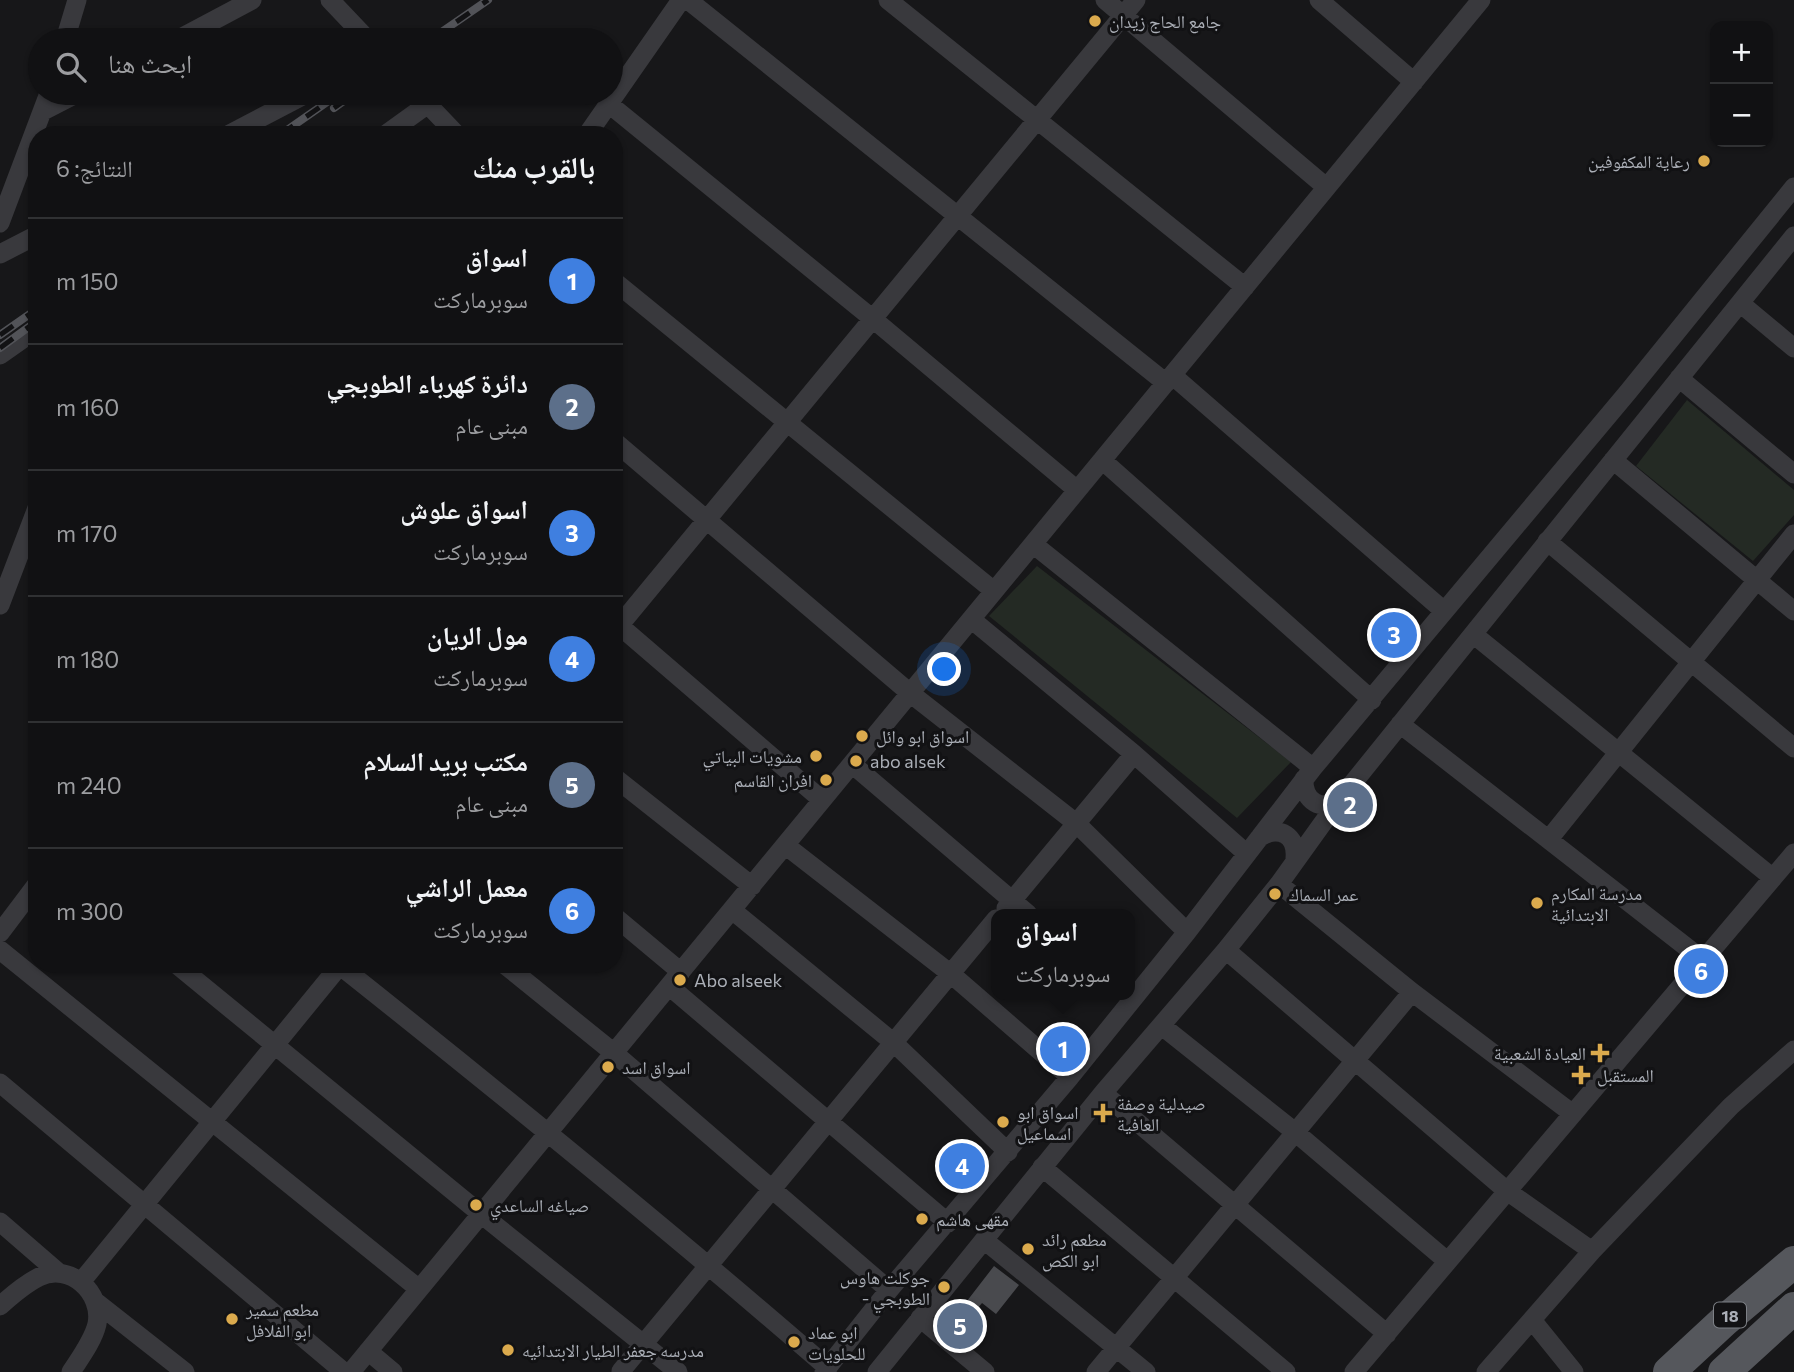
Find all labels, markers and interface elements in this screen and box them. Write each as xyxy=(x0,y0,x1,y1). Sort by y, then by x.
place label: جامع الحاج زيدان xyxy=(1109,10,1221,34)
marker: جامع الحاج زيدان xyxy=(1087,13,1103,29)
map controls xyxy=(1710,21,1773,147)
button: + xyxy=(1710,21,1773,84)
search box xyxy=(28,28,623,105)
text: ابحث هنا xyxy=(108,47,192,78)
icon: search xyxy=(52,48,90,86)
button: − xyxy=(1710,84,1773,147)
text: بالقرب منك xyxy=(472,147,595,184)
place label: رعاية المكفوفين xyxy=(1588,150,1690,173)
marker: رعاية المكفوفين xyxy=(1696,153,1712,169)
text: النتائج: 6 xyxy=(56,154,133,182)
text: اسواق xyxy=(465,241,528,272)
text: 150 m xyxy=(56,267,119,295)
text: 1 xyxy=(567,267,577,295)
text: سوبرماركت xyxy=(433,285,528,313)
text: دائرة كهرباء الطوبجي xyxy=(326,367,528,398)
text: 160 m xyxy=(56,393,119,421)
text: 2 xyxy=(565,393,579,421)
text: مبنى عام xyxy=(455,411,528,439)
text: اسواق علوش xyxy=(400,493,528,524)
text: 170 m xyxy=(56,519,117,547)
text: 3 xyxy=(565,519,579,547)
text: سوبرماركت xyxy=(433,537,528,565)
pin: 3 xyxy=(1371,609,1417,661)
text: مول الريان xyxy=(427,619,528,650)
text: 180 m xyxy=(56,645,119,673)
text: 4 xyxy=(565,645,579,673)
your location xyxy=(927,652,961,686)
text: سوبرماركت xyxy=(433,663,528,691)
place label: اسواق ابو وائل xyxy=(876,725,969,748)
marker: اسواق ابو وائل xyxy=(854,728,870,744)
text: مكتب بريد السلام xyxy=(363,745,528,776)
place label: مشويات البياتي xyxy=(702,745,802,772)
marker: مشويات البياتي xyxy=(808,748,824,764)
place label: abo alsek xyxy=(870,750,946,772)
marker: abo alsek xyxy=(848,753,864,769)
place label: افران القاسم xyxy=(734,769,812,793)
text: 240 m xyxy=(56,771,122,799)
text: 5 xyxy=(565,771,579,799)
marker: افران القاسم xyxy=(818,772,834,788)
pin: 2 xyxy=(1327,779,1373,831)
text: مبنى عام xyxy=(455,789,528,817)
text: معمل الراشي xyxy=(405,871,528,902)
place label: مدرسة المكارم الابتدائية xyxy=(1551,882,1642,926)
place label: عمر السماك xyxy=(1289,883,1358,905)
marker: عمر السماك xyxy=(1267,886,1283,902)
marker: مدرسة المكارم الابتدائية xyxy=(1529,895,1545,911)
text: 300 m xyxy=(56,897,124,925)
text: 6 xyxy=(565,897,579,925)
popup xyxy=(991,909,1135,1000)
text: سوبرماركت xyxy=(433,915,528,943)
text: اسواق xyxy=(1015,915,1078,946)
pin: 6 xyxy=(1678,945,1724,997)
text: سوبرماركت xyxy=(1015,959,1111,987)
place label: Abo alseek xyxy=(694,969,782,991)
marker: Abo alseek xyxy=(672,972,688,988)
pin: 1 xyxy=(1040,1023,1086,1075)
place label: العيادة الشعبية xyxy=(1494,1042,1586,1065)
marker: العيادة الشعبية xyxy=(1592,1045,1608,1061)
place label: اسواق اسد xyxy=(622,1056,691,1079)
marker: اسواق اسد xyxy=(600,1059,616,1075)
place label: المستقبل xyxy=(1597,1064,1654,1087)
marker: المستقبل xyxy=(1571,1065,1591,1085)
place label: صيدلية وصفة العافية xyxy=(1117,1092,1206,1135)
place label: اسواق ابو اسماعيل xyxy=(1017,1101,1079,1145)
marker: صيدلية وصفة العافية xyxy=(1095,1105,1111,1121)
marker: اسواق ابو اسماعيل xyxy=(995,1114,1011,1130)
pin: 4 xyxy=(939,1140,985,1192)
place label: صياغه الساعدي xyxy=(490,1194,589,1221)
marker: صياغه الساعدي xyxy=(468,1197,484,1213)
place label: مقهى هاشم xyxy=(936,1208,1009,1232)
marker: مقهى هاشم xyxy=(914,1211,930,1227)
place label: مطعم رائد ابو الكص xyxy=(1042,1228,1107,1272)
marker: مطعم رائد ابو الكص xyxy=(1020,1241,1036,1257)
place label: جوكلت هاوس - الطوبجي xyxy=(840,1266,930,1314)
marker: جوكلت هاوس - الطوبجي xyxy=(936,1279,952,1295)
place label: مطعم سمير ابو الفلافل xyxy=(245,1298,319,1342)
pin: 5 xyxy=(937,1300,983,1352)
road number: 18 xyxy=(1714,1302,1746,1328)
marker: مطعم سمير ابو الفلافل xyxy=(224,1311,240,1327)
place label: ابو عماد للحلويات xyxy=(808,1321,866,1364)
marker: ابو عماد للحلويات xyxy=(786,1334,802,1350)
place label: مدرسه جعفر الطيار الابتدائيه xyxy=(522,1339,704,1362)
marker: مدرسه جعفر الطيار الابتدائيه xyxy=(500,1342,516,1358)

